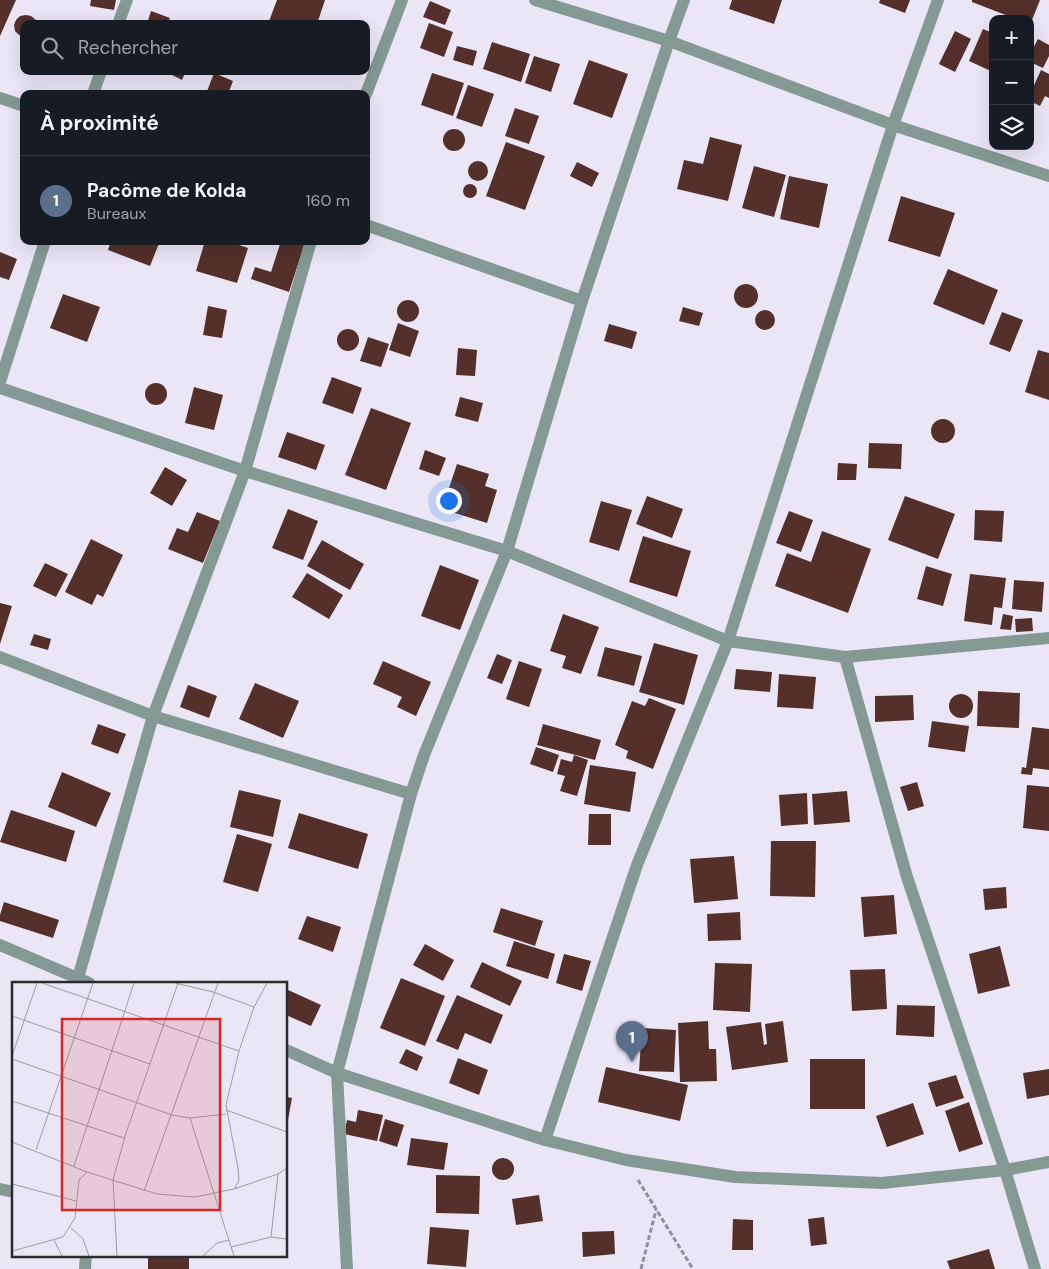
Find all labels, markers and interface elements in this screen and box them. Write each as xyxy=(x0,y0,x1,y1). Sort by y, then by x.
map controls xyxy=(989,15,1034,150)
button: + xyxy=(989,15,1034,60)
search box xyxy=(20,20,370,75)
icon: search xyxy=(38,34,66,62)
text: Rechercher xyxy=(78,35,178,60)
button: − xyxy=(989,60,1034,105)
button: layers xyxy=(989,105,1034,150)
text: À proximité xyxy=(40,109,159,137)
text: Pacôme de Kolda xyxy=(87,178,246,203)
text: 1 xyxy=(53,190,59,211)
text: 160 m xyxy=(306,190,350,211)
text: Bureaux xyxy=(87,203,146,224)
your location xyxy=(436,488,462,514)
inset map xyxy=(12,982,288,1256)
pin: 1 xyxy=(616,1021,648,1062)

